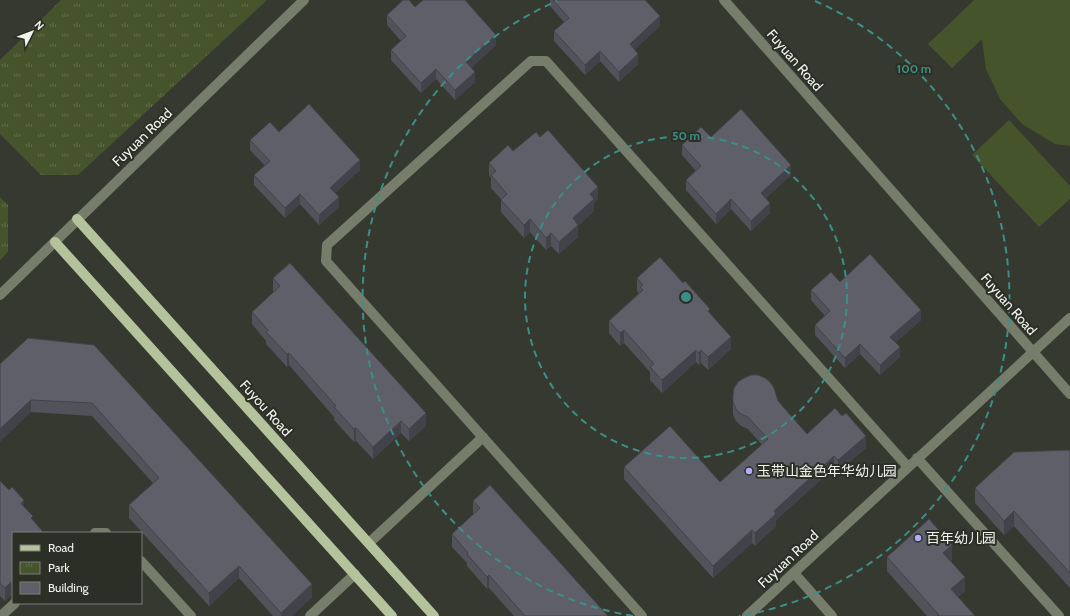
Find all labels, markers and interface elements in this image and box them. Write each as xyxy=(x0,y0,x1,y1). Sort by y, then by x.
north arrow xyxy=(12,12,52,52)
text: N xyxy=(32,18,47,33)
street label: Fuyuan Road xyxy=(763,25,827,95)
text: 100 m xyxy=(897,61,931,76)
street label: Fuyuan Road xyxy=(108,104,176,170)
text: 50 m xyxy=(672,128,700,143)
street label: Fuyuan Road xyxy=(977,269,1041,339)
centre of rings xyxy=(679,290,693,304)
street label: Fuyou Road xyxy=(236,376,296,440)
place label: 玉带山金色年华幼儿园 xyxy=(757,462,897,480)
marker: 玉带山金色年华幼儿园 xyxy=(744,466,754,476)
street label: Fuyuan Road xyxy=(754,526,822,592)
place label: 百年幼儿园 xyxy=(926,529,996,547)
legend xyxy=(12,532,142,604)
marker: 百年幼儿园 xyxy=(913,533,923,543)
text: Road xyxy=(48,540,74,555)
text: Park xyxy=(48,560,70,575)
text: Building xyxy=(48,580,90,595)

